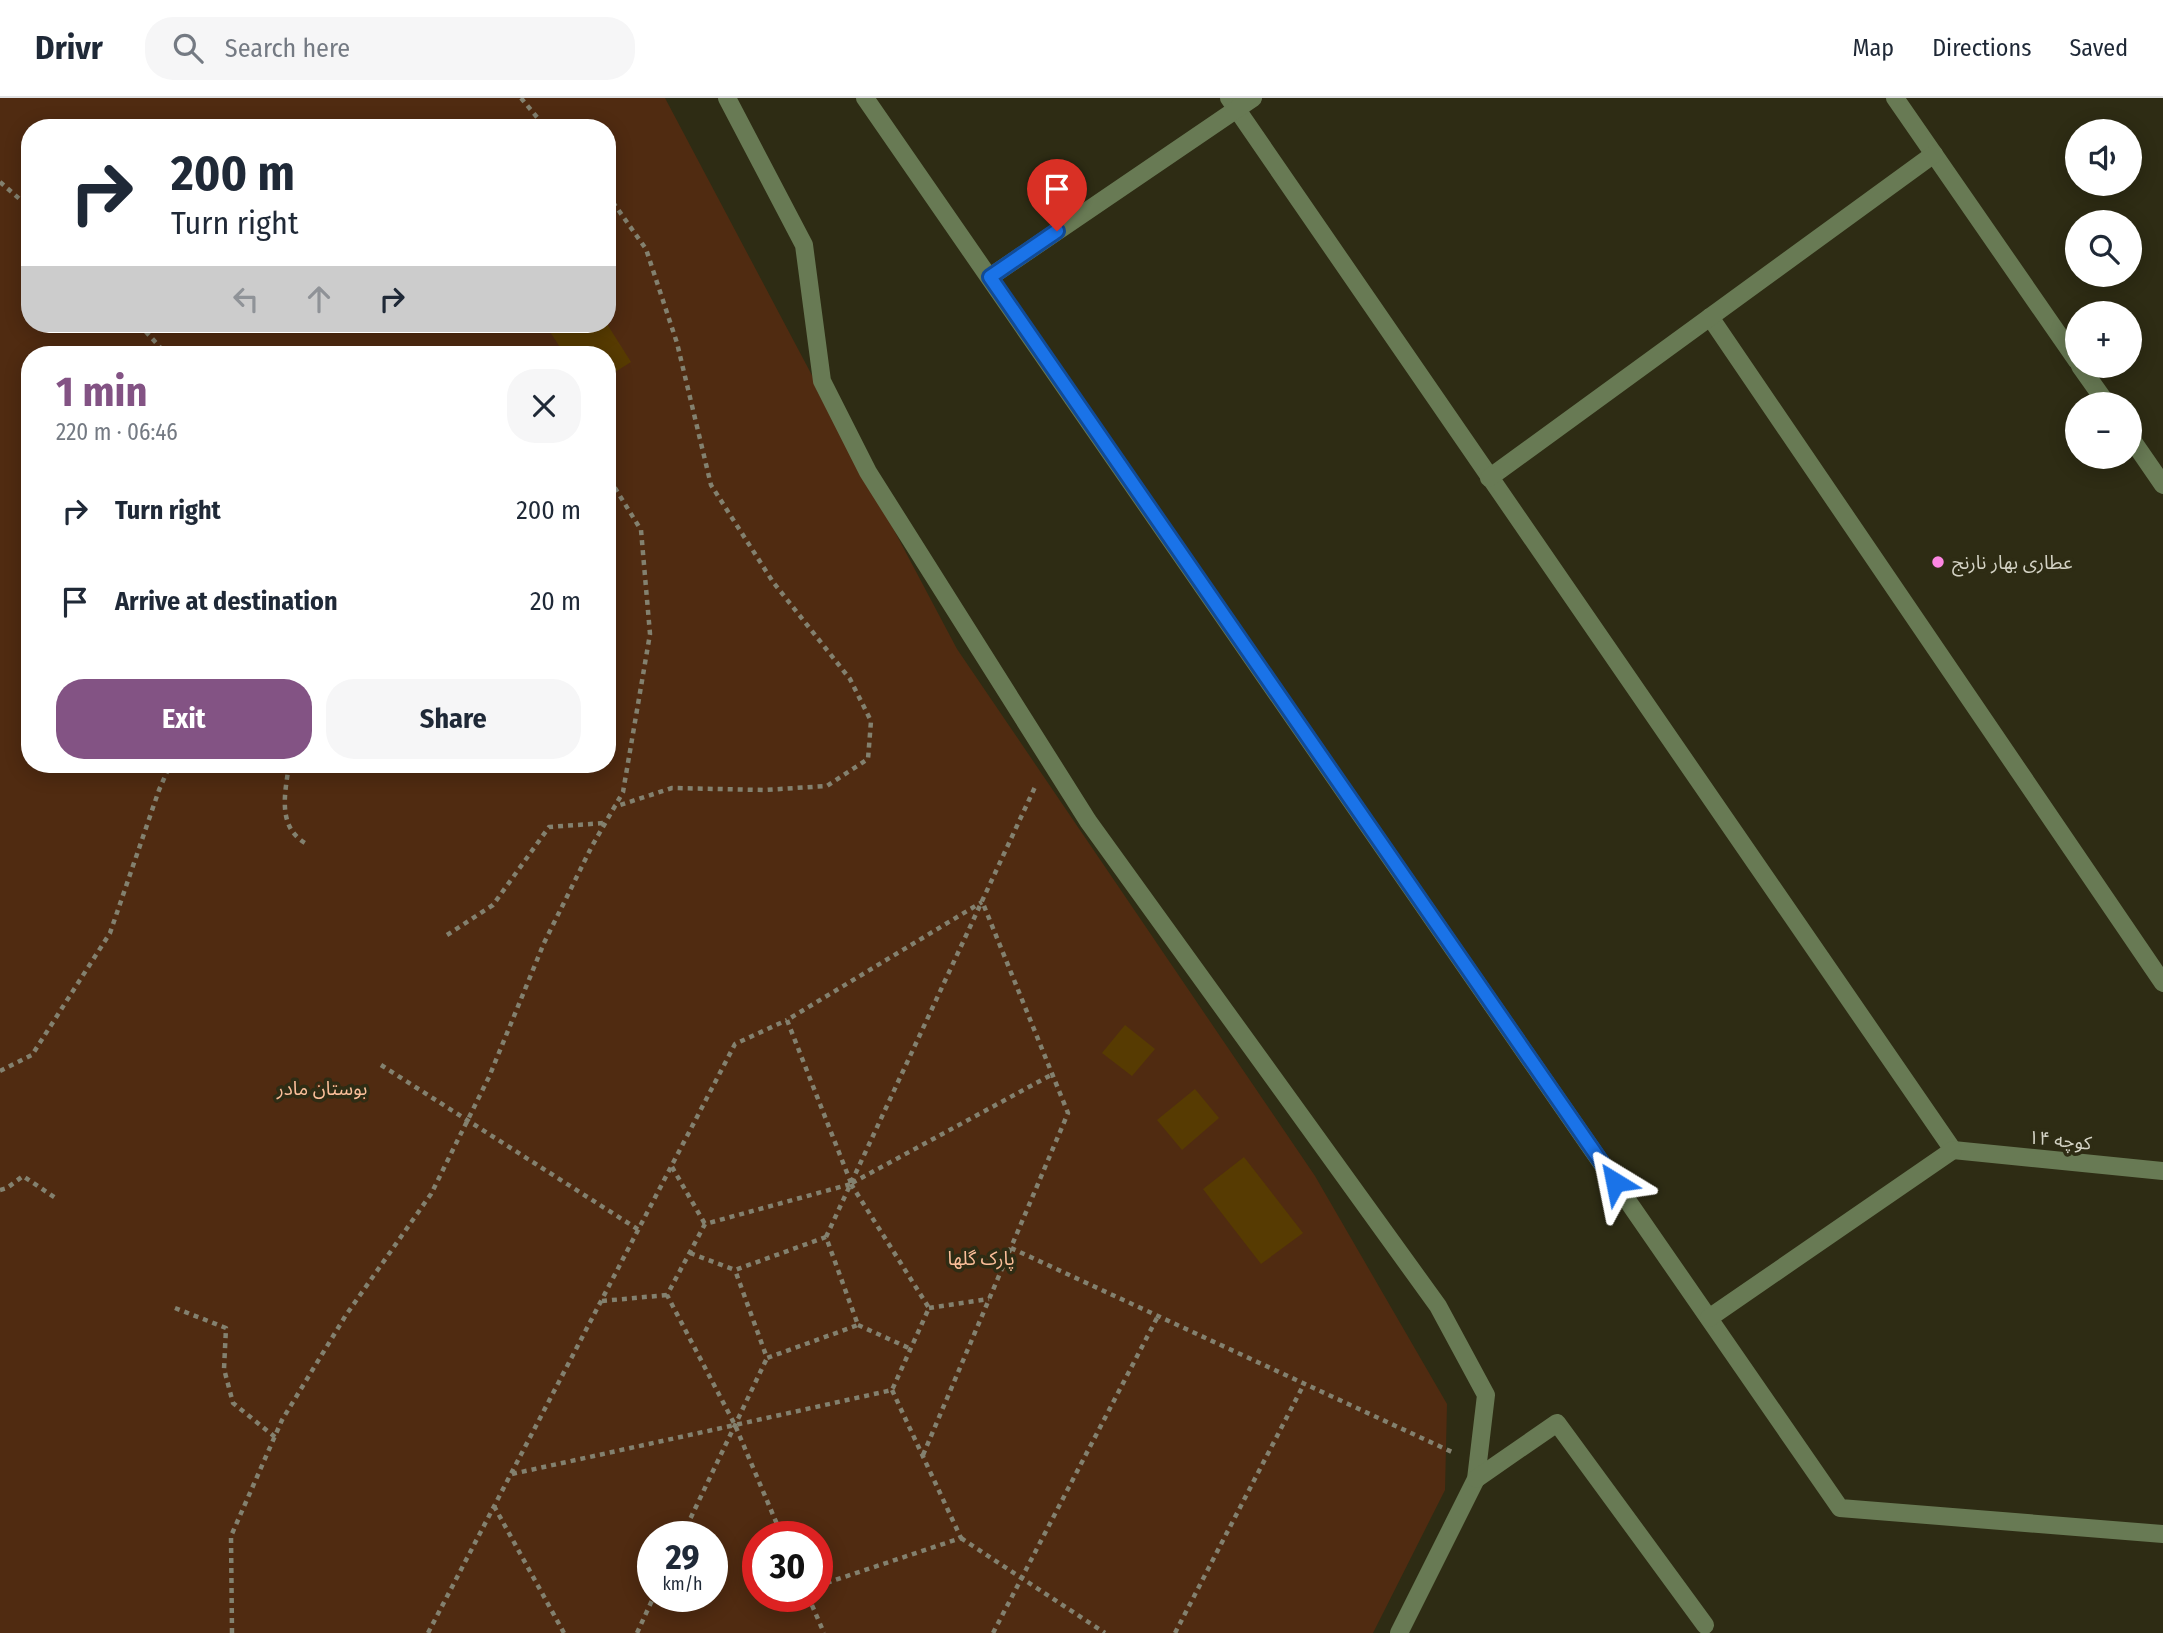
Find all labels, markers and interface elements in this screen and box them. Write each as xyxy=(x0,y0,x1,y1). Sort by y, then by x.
search box xyxy=(145,17,635,80)
text: Drivr xyxy=(35,28,103,68)
icon: search xyxy=(169,29,207,67)
text: Search here xyxy=(225,33,350,64)
text: Map xyxy=(1853,34,1894,62)
text: Directions xyxy=(1932,34,2031,62)
text: Saved xyxy=(2069,34,2128,62)
map controls xyxy=(2065,119,2142,469)
button: sound xyxy=(2065,119,2142,196)
text: 200 m xyxy=(171,144,295,203)
icon: right xyxy=(56,147,147,238)
pin xyxy=(1027,159,1087,231)
icon: arrive xyxy=(1038,170,1076,208)
text: Turn right xyxy=(171,204,298,242)
button: search xyxy=(2065,210,2142,287)
icon: left xyxy=(227,280,265,318)
icon: ahead xyxy=(300,280,338,318)
icon: right xyxy=(373,280,411,318)
button: + xyxy=(2065,301,2142,378)
text: 1 min xyxy=(56,367,147,417)
button: close xyxy=(507,369,581,443)
button: − xyxy=(2065,392,2142,469)
text: 220 m · 06:46 xyxy=(56,418,178,446)
icon: right xyxy=(56,492,94,530)
text: Turn right xyxy=(115,495,221,526)
text: 200 m xyxy=(516,495,581,526)
place label: عطاری بهار نارنج xyxy=(1952,551,2073,577)
marker: عطاری بهار نارنج xyxy=(1930,554,1946,570)
icon: arrive xyxy=(56,583,94,621)
text: Arrive at destination xyxy=(115,586,338,617)
text: 20 m xyxy=(530,586,581,617)
button: Exit xyxy=(56,679,312,759)
button: Share xyxy=(326,679,581,759)
park label: بوستان مادر xyxy=(276,1077,367,1100)
street label: کوچه ۱۴ xyxy=(2027,1125,2094,1156)
position arrow xyxy=(1578,1145,1652,1219)
park label: پارک گلها xyxy=(947,1247,1015,1271)
speed limit sign: 30 xyxy=(742,1521,833,1612)
text: 29 xyxy=(665,1536,700,1578)
text: km/h xyxy=(662,1573,703,1595)

